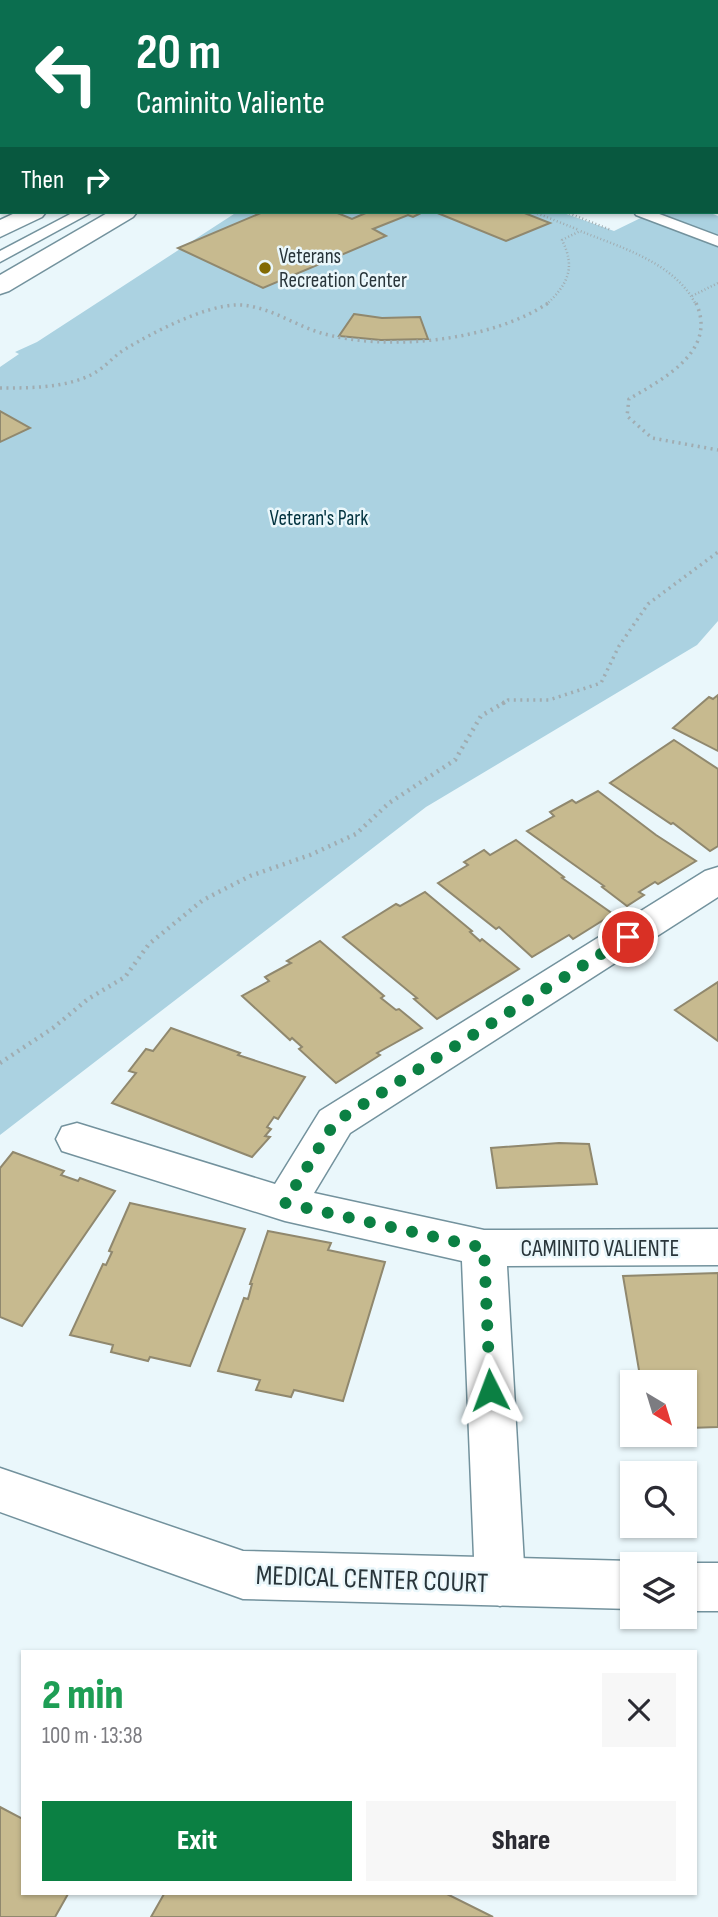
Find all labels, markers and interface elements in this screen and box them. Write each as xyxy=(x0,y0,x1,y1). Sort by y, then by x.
text: 20 m xyxy=(136,24,221,83)
icon: left xyxy=(21,28,112,119)
text: Caminito Valiente xyxy=(136,84,325,123)
icon: right xyxy=(78,161,116,199)
text: Then xyxy=(21,165,64,196)
place label: Veterans Recreation Center xyxy=(279,244,407,293)
marker: Veterans Recreation Center xyxy=(257,260,273,276)
park label: Veteran's Park xyxy=(270,506,368,531)
pin xyxy=(598,907,658,967)
icon: arrive xyxy=(609,918,647,956)
street label: CAMINITO VALIENTE xyxy=(521,1234,679,1263)
position arrow xyxy=(453,1353,527,1427)
north arrow xyxy=(620,1370,696,1447)
map controls xyxy=(620,1370,697,1629)
button: search xyxy=(620,1461,697,1538)
button: layers xyxy=(620,1552,697,1629)
street label: MEDICAL CENTER COURT xyxy=(255,1559,489,1600)
text: 2 min xyxy=(42,1670,123,1721)
button: close xyxy=(602,1673,676,1747)
text: 100 m · 13:38 xyxy=(42,1722,143,1750)
button: Exit xyxy=(42,1801,352,1881)
button: Share xyxy=(366,1801,676,1881)

